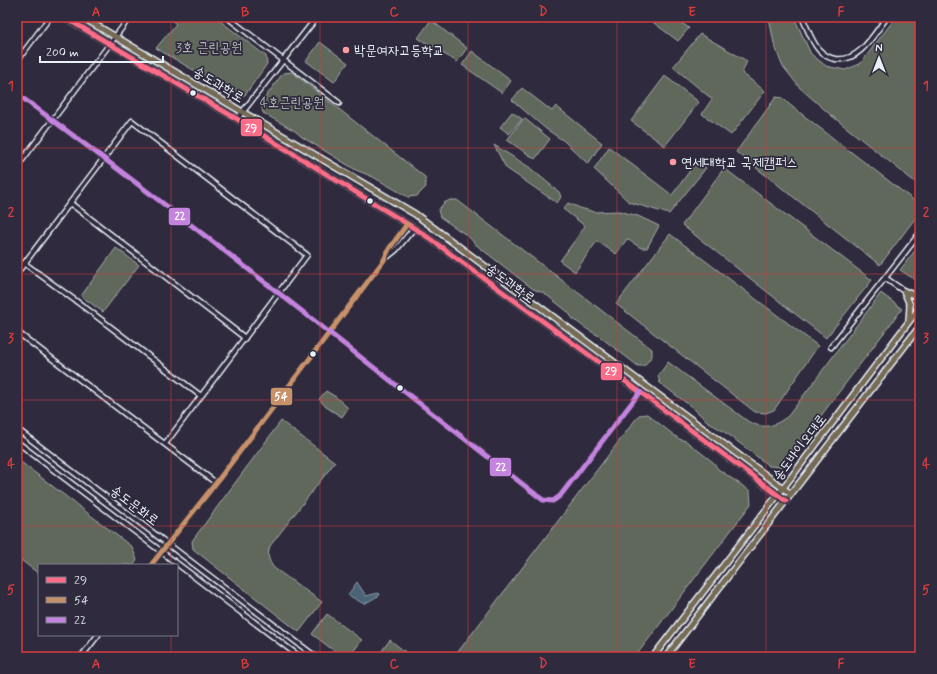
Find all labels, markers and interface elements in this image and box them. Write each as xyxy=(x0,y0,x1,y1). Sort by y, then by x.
text: A xyxy=(92,4,100,21)
text: B xyxy=(241,4,250,21)
text: C xyxy=(389,4,399,21)
text: D xyxy=(539,4,548,21)
text: E xyxy=(688,4,696,21)
text: F xyxy=(838,4,845,21)
scale bar xyxy=(40,38,163,64)
north arrow xyxy=(859,38,899,78)
park label: 3호 근린공원 xyxy=(176,39,242,57)
place label: 박문여자고등학교 xyxy=(354,42,444,60)
text: N xyxy=(875,42,883,56)
text: 200 m xyxy=(46,45,79,61)
marker: 박문여자고등학교 xyxy=(341,45,351,55)
street label: 송도과학로 xyxy=(190,63,247,107)
text: 1 xyxy=(8,78,14,95)
text: 1 xyxy=(923,78,929,95)
unlabelled marker xyxy=(188,88,198,98)
park label: 4호근린공원 xyxy=(260,94,324,112)
line badge: 29 xyxy=(240,118,263,137)
text: 29 xyxy=(245,122,257,136)
place label: 연세대학교 국제캠퍼스 xyxy=(681,154,797,172)
marker: 연세대학교 국제캠퍼스 xyxy=(668,157,678,167)
unlabelled marker xyxy=(365,196,375,206)
text: 2 xyxy=(8,204,15,221)
text: 2 xyxy=(923,204,930,221)
line badge: 22 xyxy=(168,207,191,226)
text: 22 xyxy=(174,210,186,224)
street label: 송도과학로 xyxy=(482,260,538,308)
text: 3 xyxy=(8,330,14,347)
text: 3 xyxy=(923,330,929,347)
unlabelled marker xyxy=(308,349,318,359)
line badge: 29 xyxy=(600,362,623,381)
text: 29 xyxy=(605,365,617,379)
unlabelled marker xyxy=(395,383,405,393)
line badge: 54 xyxy=(270,387,293,406)
text: 54 xyxy=(274,390,288,404)
street label: 송도바이오대로 xyxy=(769,411,831,485)
text: 4 xyxy=(7,456,15,473)
text: 4 xyxy=(922,456,930,473)
line badge: 22 xyxy=(489,457,512,477)
text: 22 xyxy=(495,461,507,475)
street label: 송도문화로 xyxy=(106,482,162,530)
legend xyxy=(38,564,178,636)
text: 29 xyxy=(74,573,87,589)
text: 5 xyxy=(7,582,15,599)
text: 5 xyxy=(922,582,930,599)
text: 54 xyxy=(74,593,88,609)
text: 22 xyxy=(74,613,86,629)
text: A xyxy=(92,656,100,673)
text: B xyxy=(241,656,250,673)
text: C xyxy=(389,656,399,673)
text: D xyxy=(539,656,548,673)
text: E xyxy=(688,656,696,673)
text: F xyxy=(838,656,845,673)

